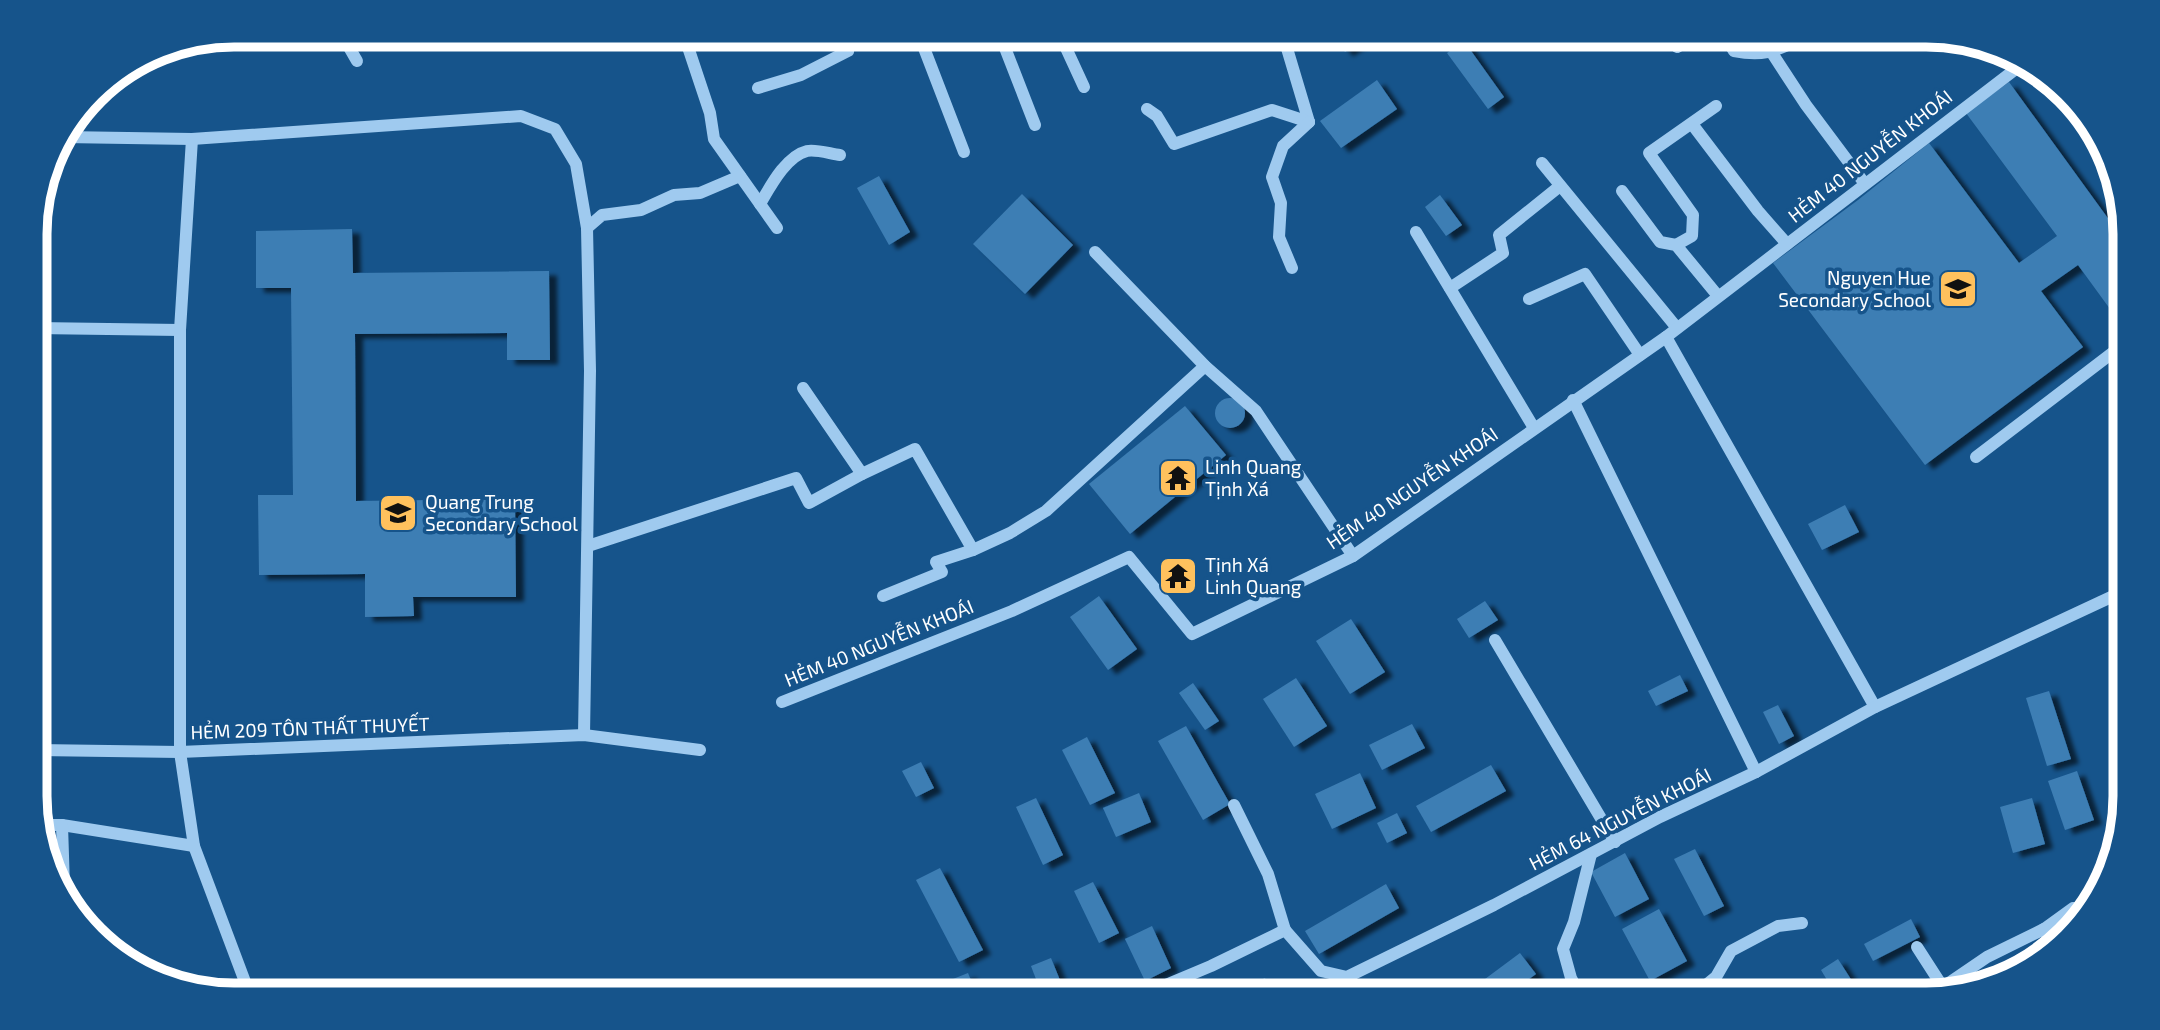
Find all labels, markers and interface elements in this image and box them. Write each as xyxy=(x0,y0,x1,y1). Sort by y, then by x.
street label: HẺM 40 NGUYỄN KHOÁI xyxy=(1782,83,1956,227)
place label: Nguyen Hue Secondary School xyxy=(1778,266,1931,311)
school or university icon: Nguyen Hue Secondary School xyxy=(1937,268,1979,310)
street label: HẺM 40 NGUYỄN KHOÁI xyxy=(1320,420,1502,554)
place label: Linh Quang Tịnh Xá xyxy=(1205,455,1302,500)
temple icon: Linh Quang Tịnh Xá xyxy=(1157,457,1199,499)
place label: Quang Trung Secondary School xyxy=(425,490,578,535)
school or university icon: Quang Trung Secondary School xyxy=(377,492,419,534)
place label: Tịnh Xá Linh Quang xyxy=(1205,553,1302,598)
temple icon: Tịnh Xá Linh Quang xyxy=(1157,555,1199,597)
street label: HẺM 40 NGUYỄN KHOÁI xyxy=(780,592,977,691)
street label: HẺM 209 TÔN THẤT THUYẾT xyxy=(190,710,430,743)
street label: HẺM 64 NGUYỄN KHOÁI xyxy=(1524,761,1715,875)

